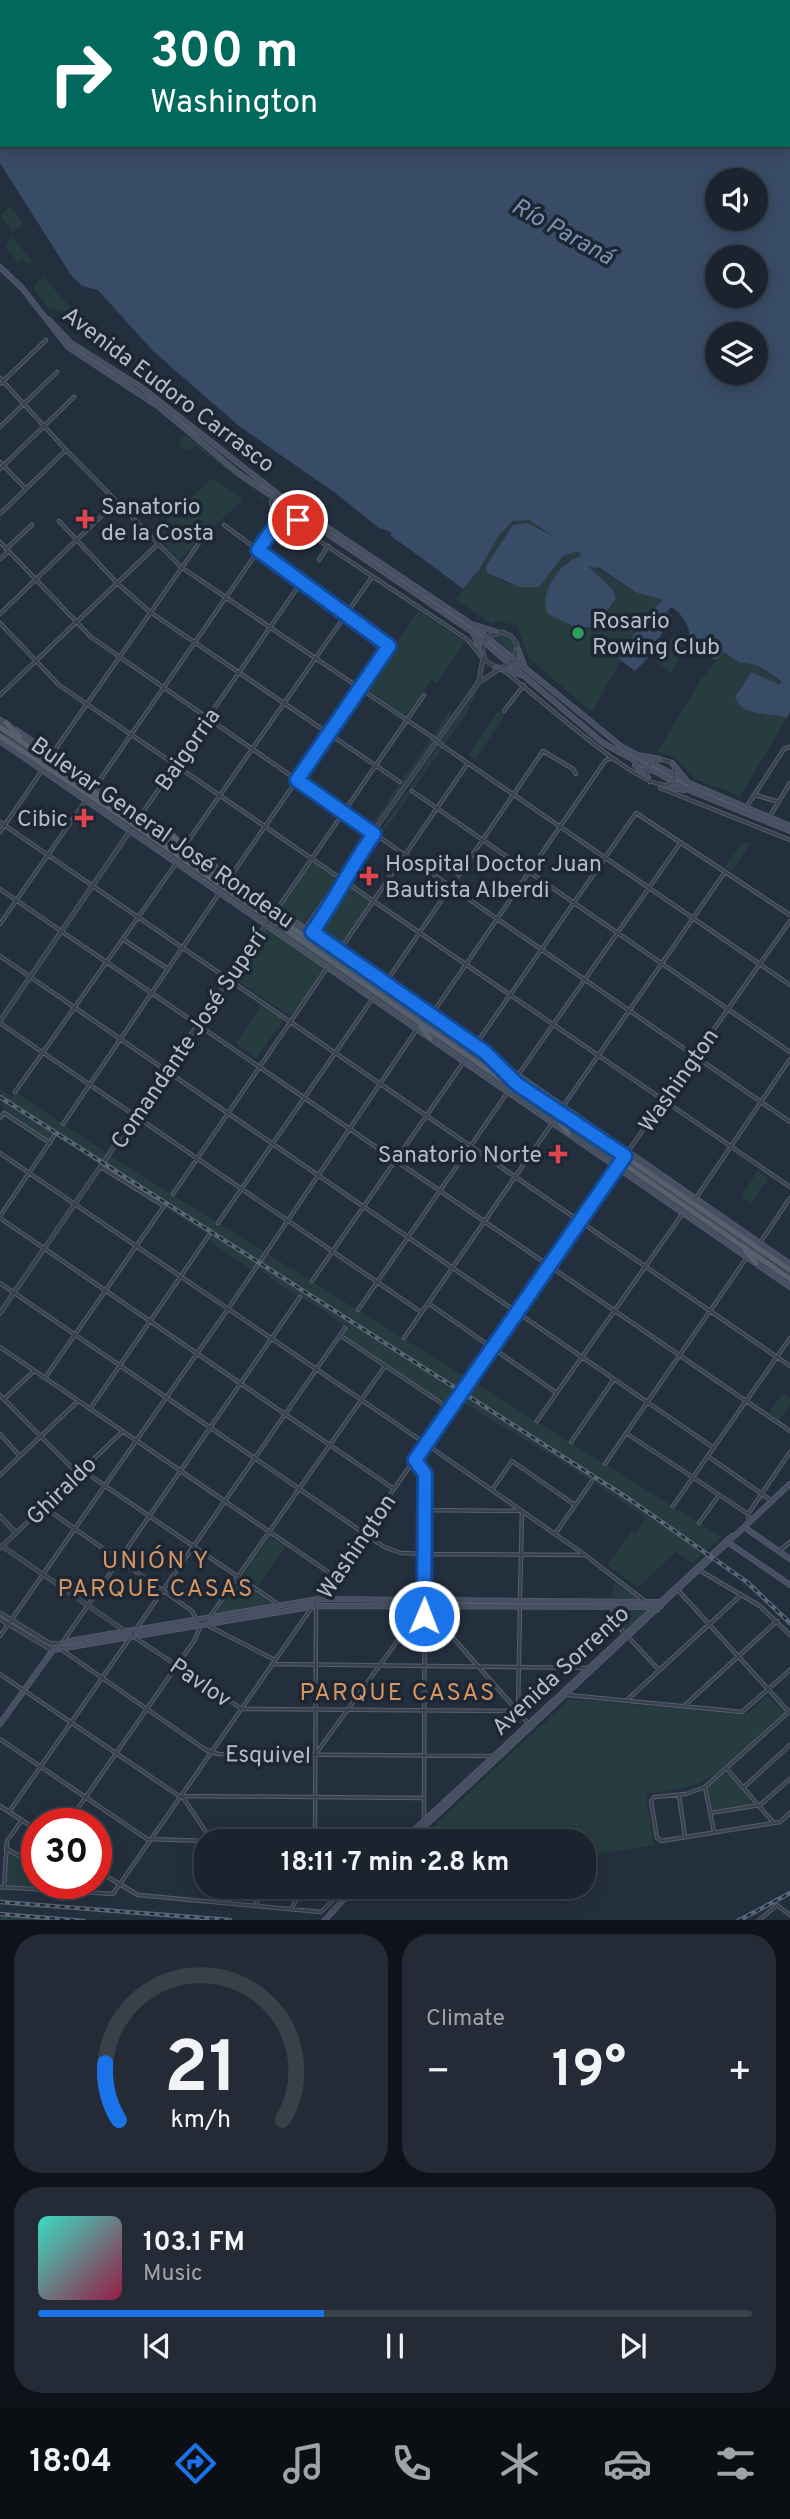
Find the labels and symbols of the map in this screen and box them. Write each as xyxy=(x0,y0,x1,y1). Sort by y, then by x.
water label: Río Paraná xyxy=(506,192,621,274)
street label: Avenida Eudoro Carrasco xyxy=(56,302,279,480)
pin xyxy=(268,490,328,550)
place label: Sanatorio de la Costa xyxy=(101,494,214,549)
marker: Sanatorio de la Costa xyxy=(75,509,95,529)
place label: Rosario Rowing Club xyxy=(592,608,720,663)
marker: Rosario Rowing Club xyxy=(570,625,586,641)
street label: Baigorria xyxy=(150,703,228,797)
street label: Bulevar General José Rondeau xyxy=(24,732,299,936)
place label: Cibic xyxy=(17,806,68,835)
marker: Cibic xyxy=(74,808,94,828)
place label: Hospital Doctor Juan Bautista Alberdi xyxy=(385,851,602,906)
marker: Hospital Doctor Juan Bautista Alberdi xyxy=(359,866,379,886)
street label: Comandante José Superí xyxy=(106,923,276,1156)
street label: Washington xyxy=(634,1024,727,1139)
place label: Sanatorio Norte xyxy=(378,1142,542,1171)
marker: Sanatorio Norte xyxy=(548,1144,568,1164)
street label: Ghiraldo xyxy=(21,1451,104,1532)
street label: Washington xyxy=(312,1489,404,1606)
district label: UNIÓN Y PARQUE CASAS xyxy=(58,1545,254,1605)
position arrow xyxy=(387,1579,461,1653)
street label: Avenida Sorrento xyxy=(487,1601,637,1743)
street label: Pavlov xyxy=(163,1653,236,1715)
district label: PARQUE CASAS xyxy=(300,1679,496,1709)
street label: Esquivel xyxy=(225,1741,311,1772)
speed limit sign: 30 xyxy=(21,1808,112,1899)

